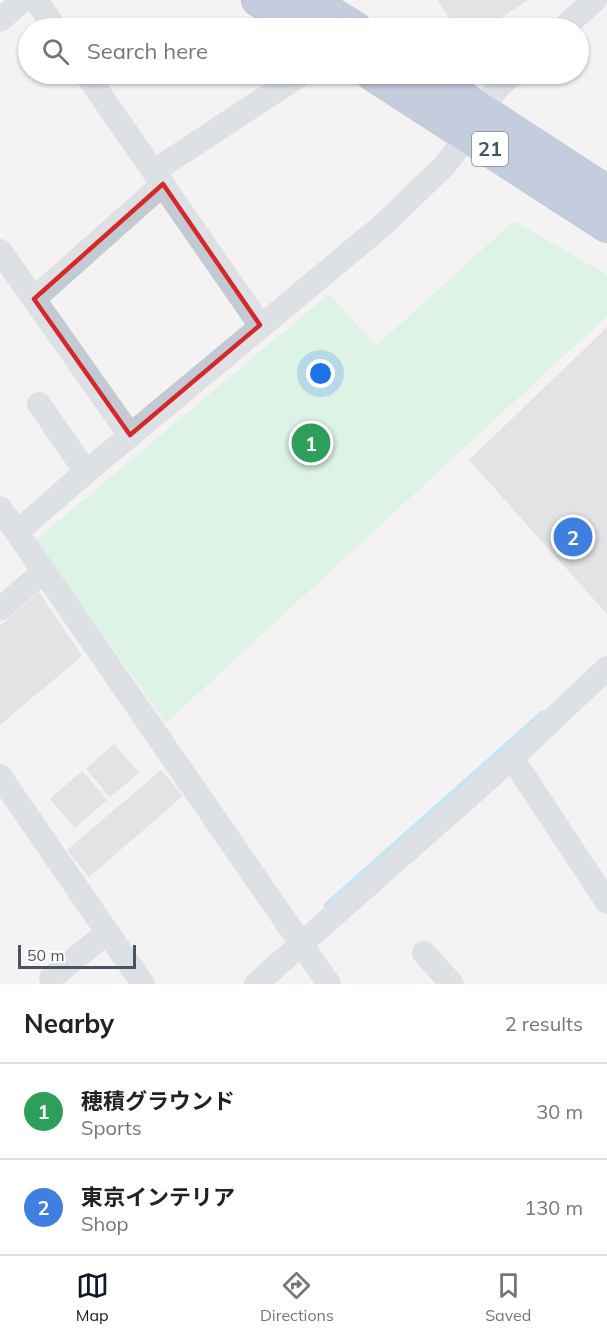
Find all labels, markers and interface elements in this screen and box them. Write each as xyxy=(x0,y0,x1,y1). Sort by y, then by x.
search box xyxy=(18,18,589,84)
icon: search xyxy=(39,35,72,68)
text: Search here xyxy=(87,37,208,65)
road number: 21 xyxy=(472,132,508,166)
your location xyxy=(306,359,335,388)
pin: 1 xyxy=(292,420,330,466)
pin: 2 xyxy=(554,514,592,560)
scale bar xyxy=(18,942,136,970)
text: 50 m xyxy=(27,945,64,965)
text: Nearby xyxy=(24,1007,114,1040)
text: 2 results xyxy=(505,1011,583,1036)
text: 穂積グラウンド xyxy=(81,1087,235,1115)
text: 1 xyxy=(38,1099,50,1124)
text: 30 m xyxy=(536,1099,583,1124)
text: Sports xyxy=(81,1115,142,1140)
text: 東京インテリア xyxy=(81,1183,235,1211)
text: 2 xyxy=(38,1195,50,1220)
text: 130 m xyxy=(524,1195,583,1220)
text: Shop xyxy=(81,1211,129,1236)
tab: Map xyxy=(76,1269,109,1325)
tab: Directions xyxy=(260,1269,334,1325)
tab: Saved xyxy=(485,1269,531,1325)

